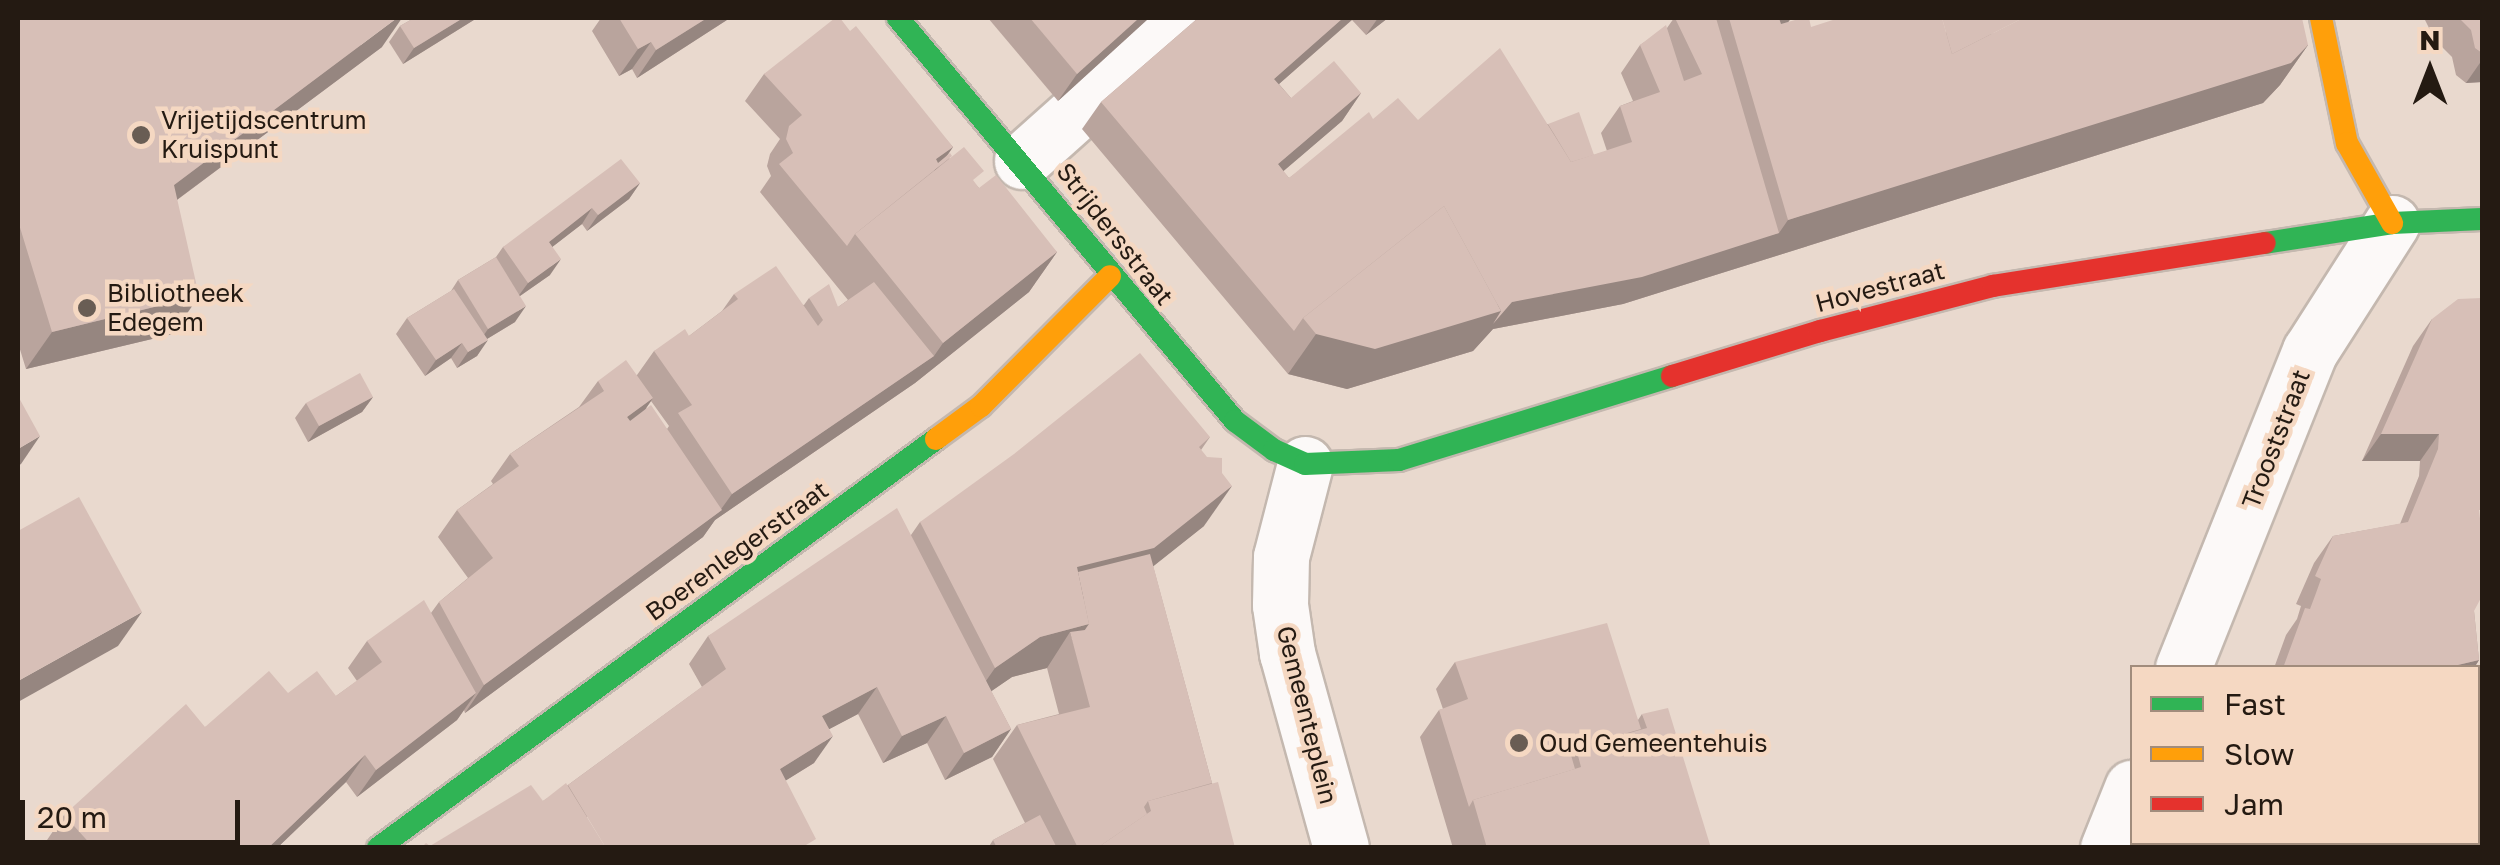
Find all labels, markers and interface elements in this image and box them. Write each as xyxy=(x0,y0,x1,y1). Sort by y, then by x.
north arrow xyxy=(2380,20,2480,120)
text: N xyxy=(2419,23,2441,56)
place label: Vrijetijdscentrum Kruispunt xyxy=(161,106,367,165)
marker: Vrijetijdscentrum Kruispunt xyxy=(130,124,152,146)
street label: Strijdersstraat xyxy=(1050,157,1180,311)
street label: Hovestraat xyxy=(1812,255,1948,319)
place label: Bibliotheek Edegem xyxy=(107,279,244,338)
marker: Bibliotheek Edegem xyxy=(76,297,98,319)
street label: Trooststraat xyxy=(2236,365,2316,513)
street label: Boerenlegerstraat xyxy=(640,475,834,627)
street label: Gemeenteplein xyxy=(1270,623,1344,807)
legend xyxy=(2130,665,2480,845)
text: Fast xyxy=(2224,686,2286,722)
place label: Oud Gemeentehuis xyxy=(1539,728,1768,758)
marker: Oud Gemeentehuis xyxy=(1508,732,1530,754)
text: Slow xyxy=(2224,736,2295,772)
scale bar xyxy=(25,780,245,842)
text: Jam xyxy=(2224,786,2284,822)
text: 20 m xyxy=(37,799,107,835)

